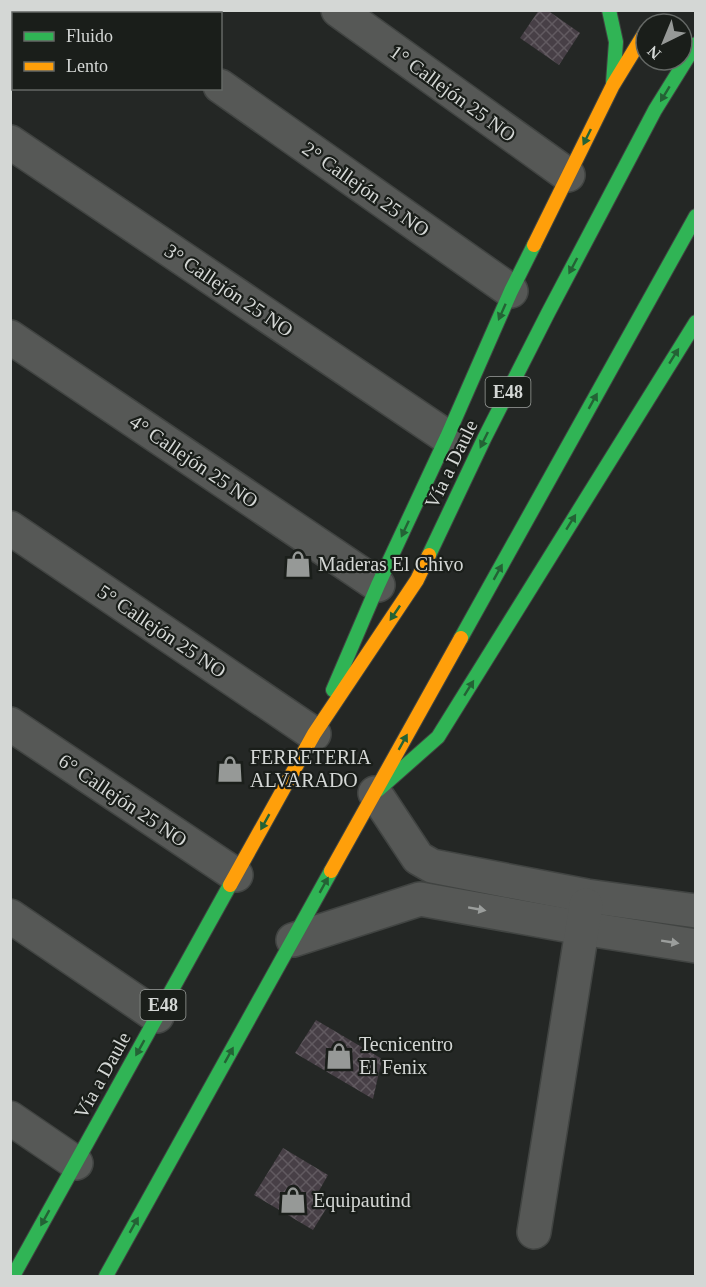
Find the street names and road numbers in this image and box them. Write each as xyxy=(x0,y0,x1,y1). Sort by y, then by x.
street label: 1° Callejón 25 NO xyxy=(385,40,520,147)
street label: 2° Callejón 25 NO xyxy=(298,137,434,242)
street label: 3° Callejón 25 NO xyxy=(160,239,297,342)
road number: E48 xyxy=(486,377,530,407)
street label: 4° Callejón 25 NO xyxy=(125,410,262,513)
street label: Vía a Daule xyxy=(420,416,482,512)
street label: 5° Callejón 25 NO xyxy=(93,580,230,683)
street label: 6° Callejón 25 NO xyxy=(54,749,191,852)
road number: E48 xyxy=(140,990,186,1020)
street label: Vía a Daule xyxy=(69,1028,135,1122)

